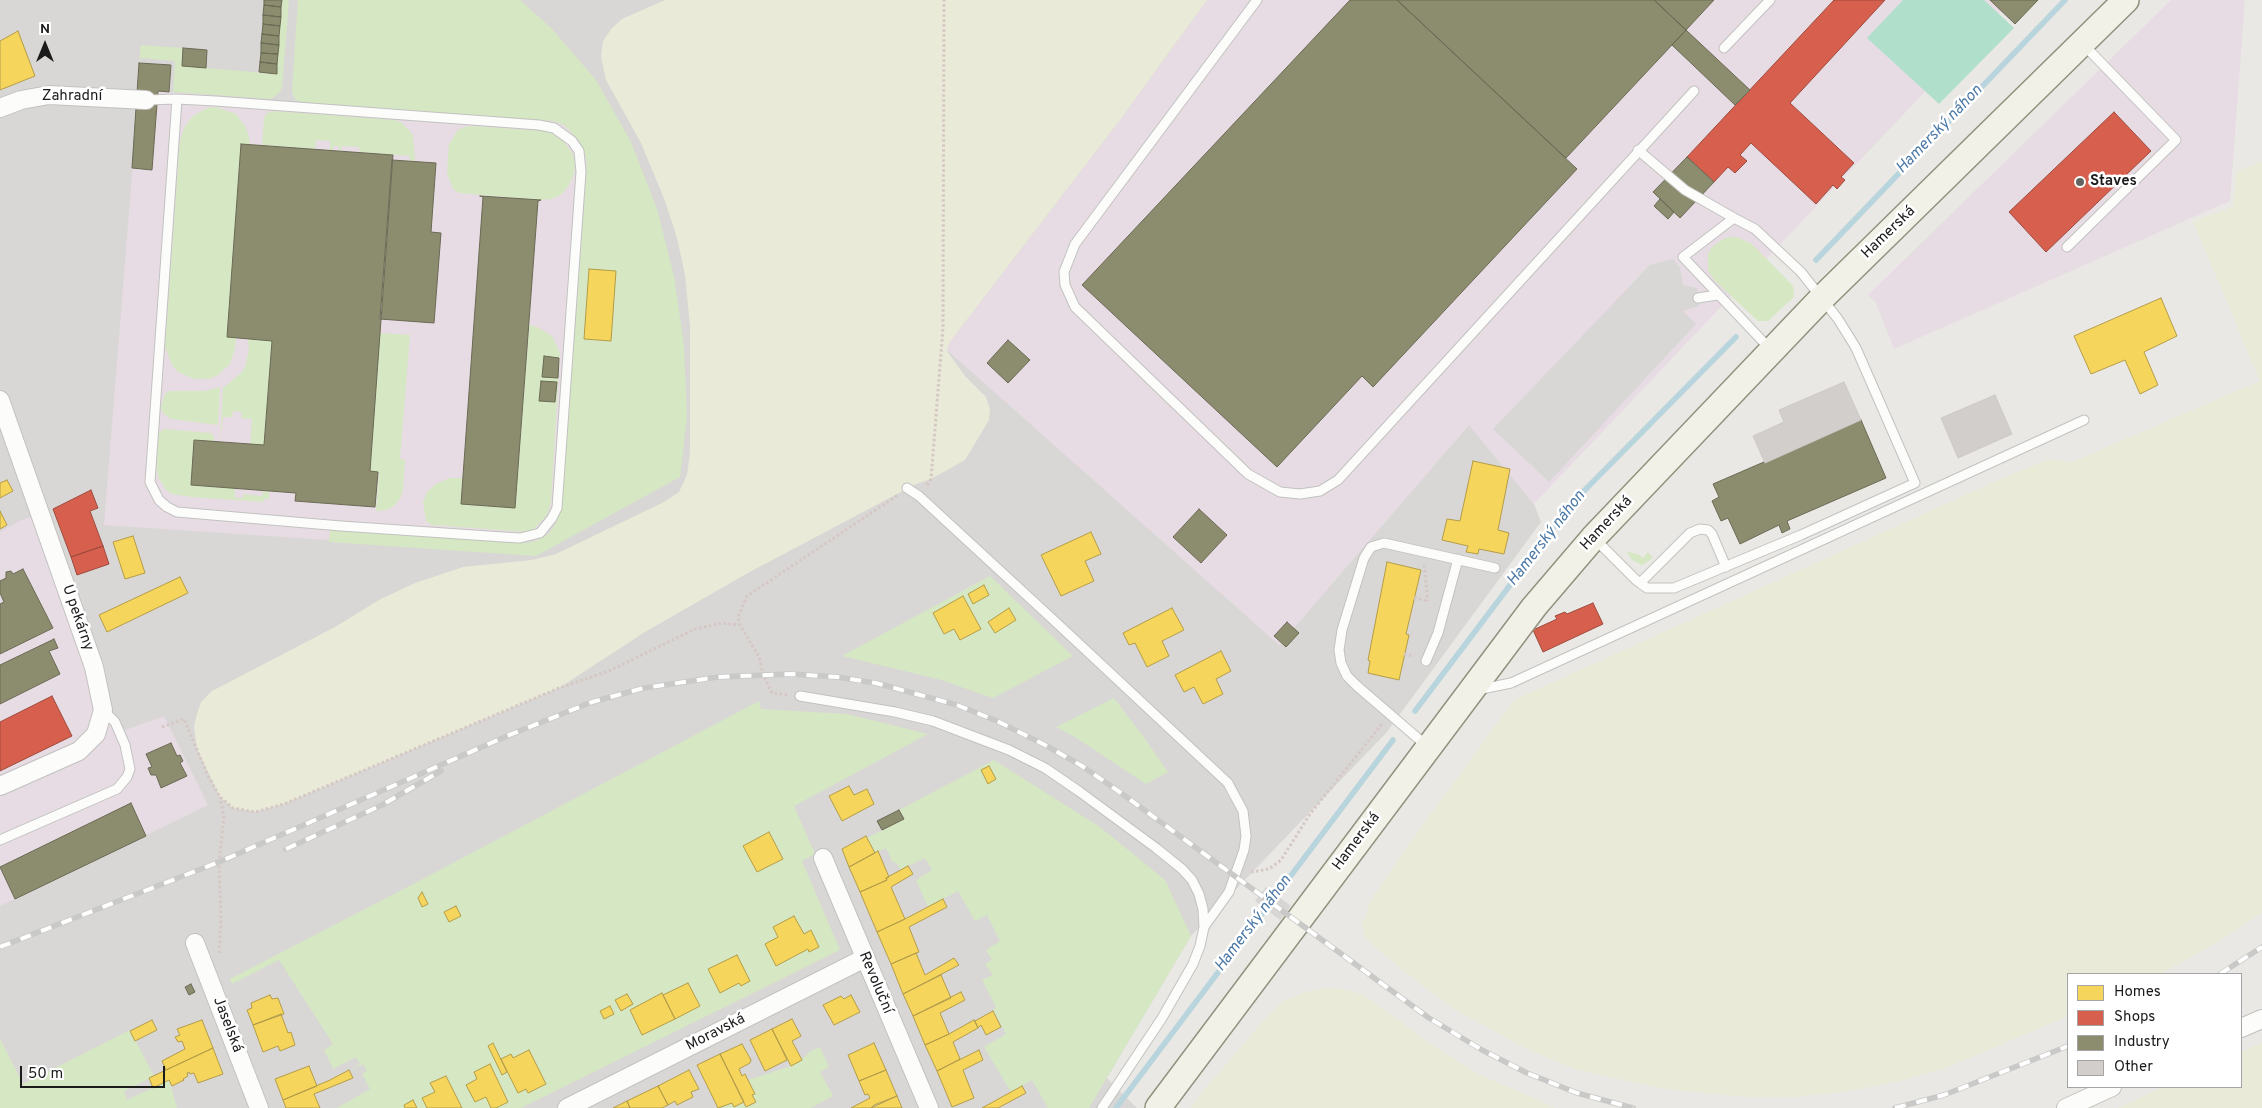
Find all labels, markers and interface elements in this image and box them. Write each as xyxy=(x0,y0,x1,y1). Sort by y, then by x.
north arrow xyxy=(20,20,70,70)
text: N xyxy=(40,21,50,38)
water label: Hamerský náhon xyxy=(1893,82,1987,178)
street label: Zahradní xyxy=(42,88,102,106)
place label: Staves xyxy=(2090,173,2137,191)
marker: Staves xyxy=(2074,176,2086,188)
street label: Hamerská xyxy=(1858,203,1920,263)
water label: Hamerský náhon xyxy=(1504,487,1590,591)
street label: Hamerská xyxy=(1577,493,1637,555)
street label: U pekárny xyxy=(57,583,97,653)
street label: Hamerská xyxy=(1329,809,1385,875)
water label: Hamerský náhon xyxy=(1212,872,1296,976)
street label: Revoluční xyxy=(854,949,896,1017)
legend xyxy=(2067,973,2242,1088)
text: Homes xyxy=(2114,983,2161,1002)
street label: Jaselská xyxy=(208,995,246,1055)
text: Shops xyxy=(2114,1008,2155,1027)
street label: Moravská xyxy=(683,1010,749,1056)
text: Industry xyxy=(2114,1033,2170,1052)
scale bar xyxy=(22,1056,168,1088)
text: Other xyxy=(2114,1058,2153,1077)
text: 50 m xyxy=(28,1065,63,1084)

